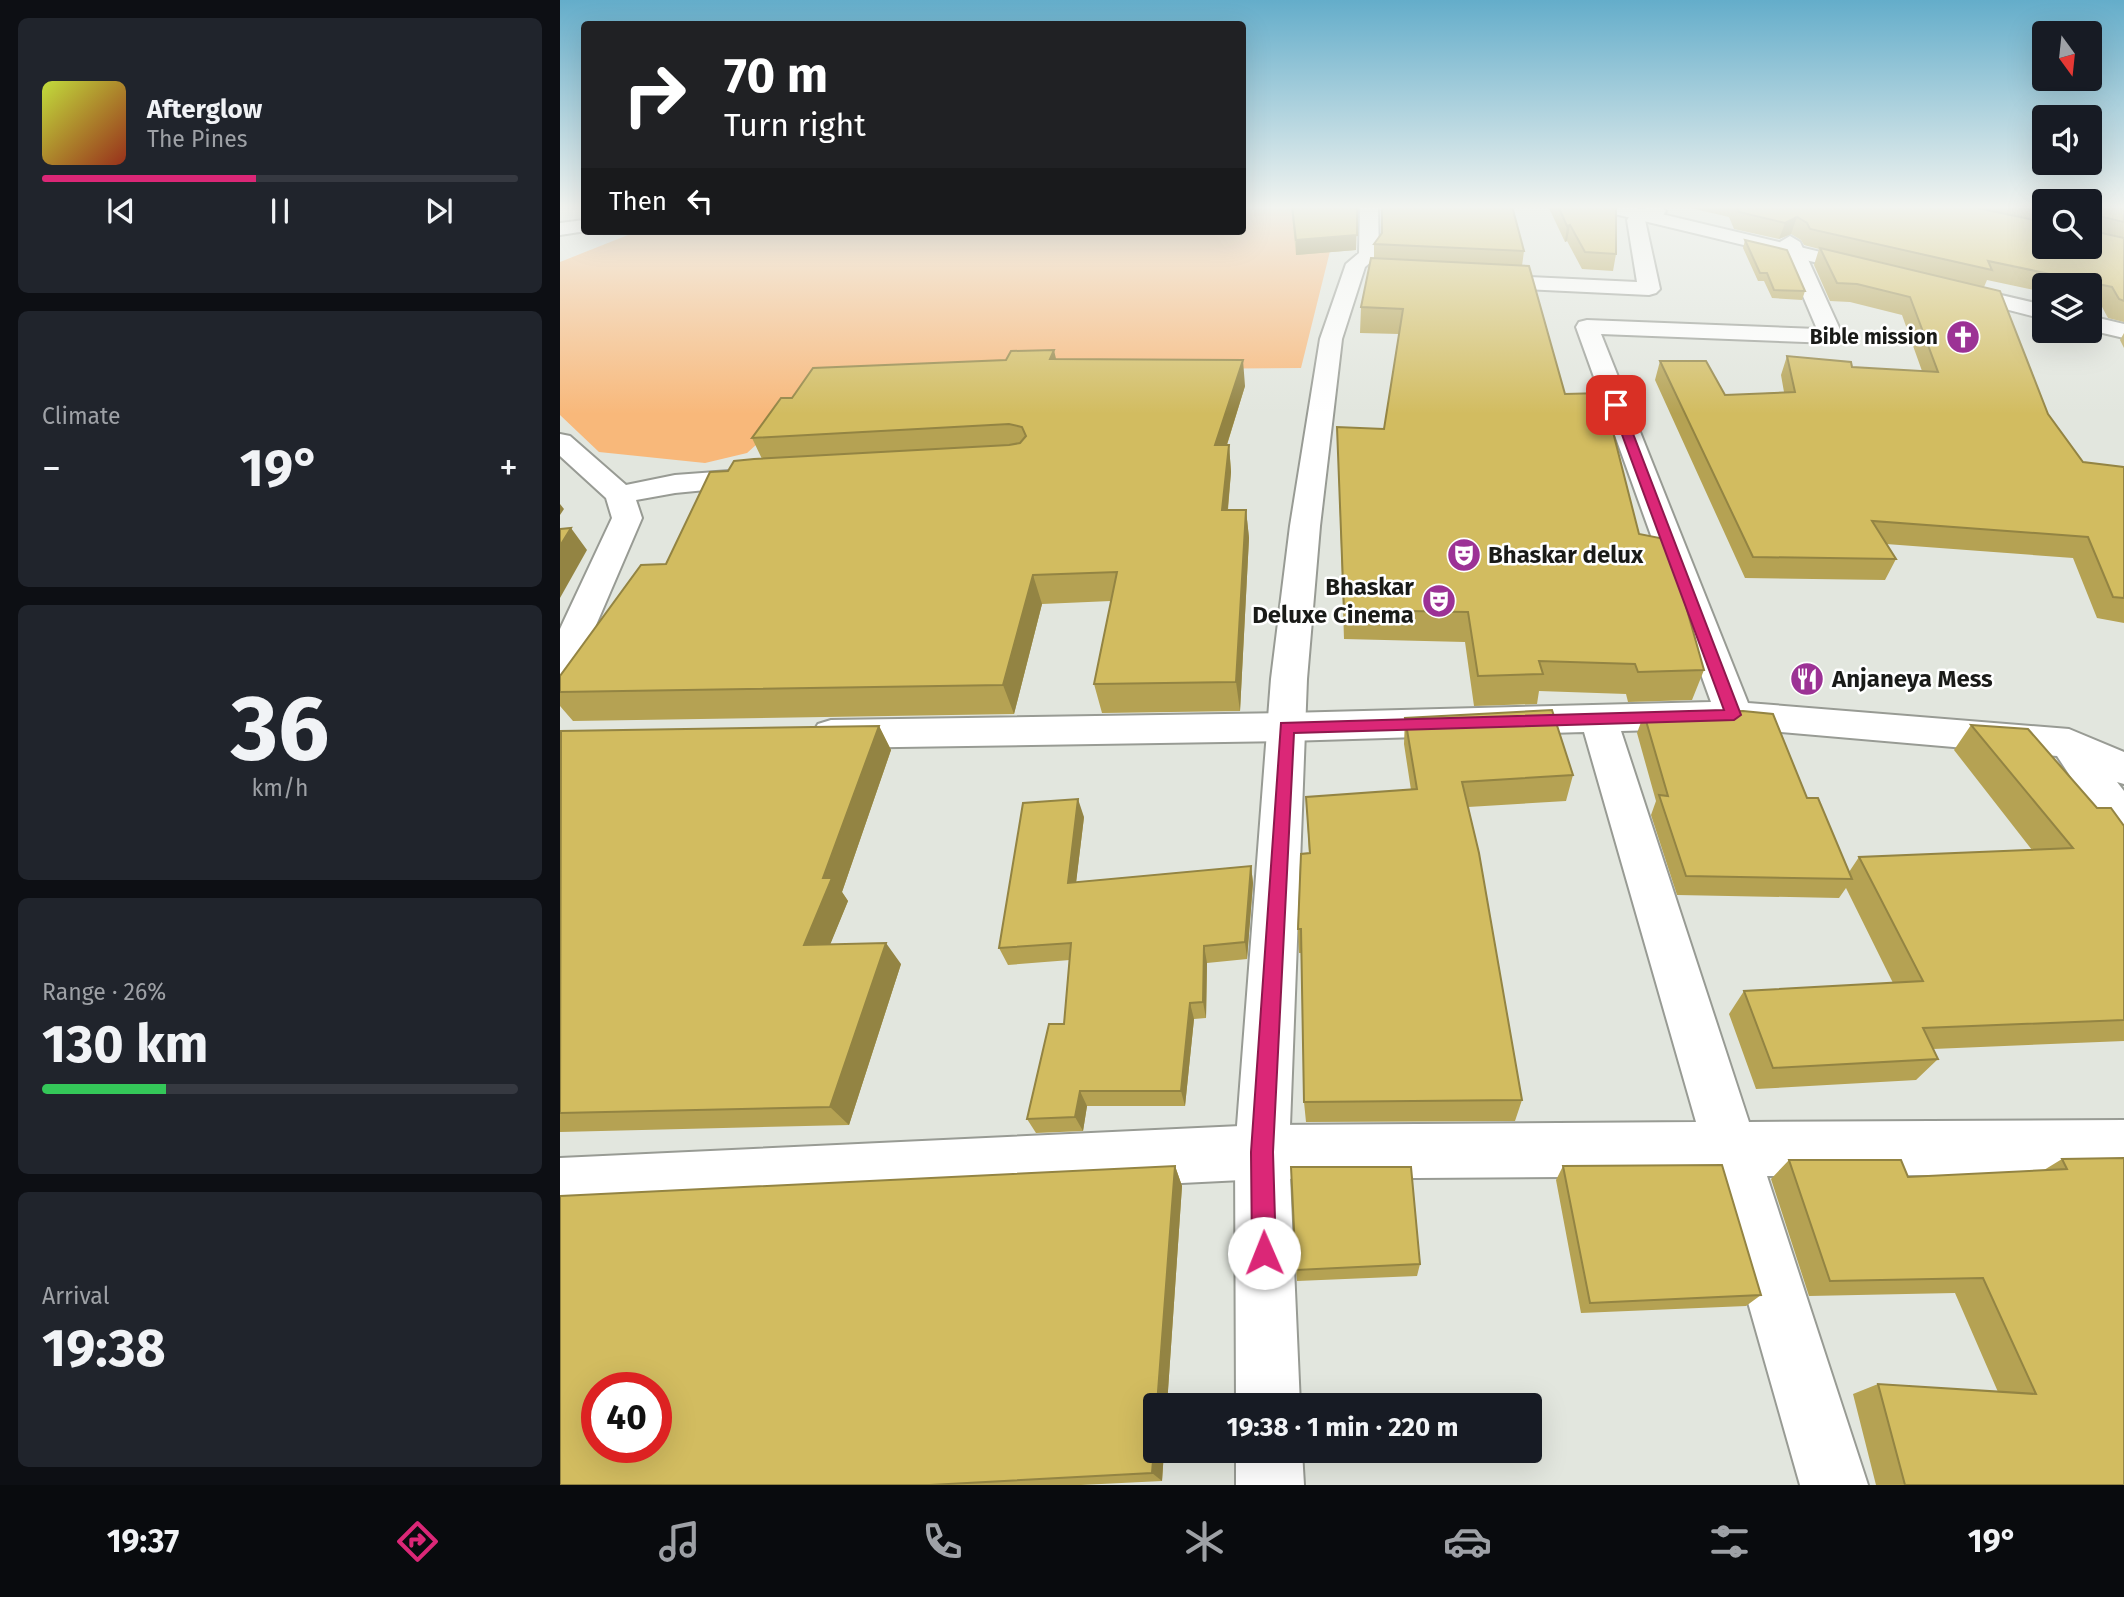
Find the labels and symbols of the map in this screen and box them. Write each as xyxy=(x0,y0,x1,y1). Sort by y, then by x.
north arrow xyxy=(2032,21,2102,91)
church icon: Bible mission xyxy=(1944,318,1982,356)
place label: Bible mission xyxy=(1810,324,1938,350)
pin xyxy=(1586,375,1646,435)
theatre icon: Bhaskar delux xyxy=(1445,536,1483,574)
place label: Bhaskar delux xyxy=(1488,541,1644,569)
place label: Bhaskar Deluxe Cinema xyxy=(1252,573,1414,629)
theatre icon: Bhaskar Deluxe Cinema xyxy=(1420,582,1458,620)
restaurant icon: Anjaneya Mess xyxy=(1788,660,1826,698)
place label: Anjaneya Mess xyxy=(1831,665,1993,693)
position arrow xyxy=(1227,1216,1301,1290)
speed limit sign: 40 xyxy=(581,1372,672,1463)

